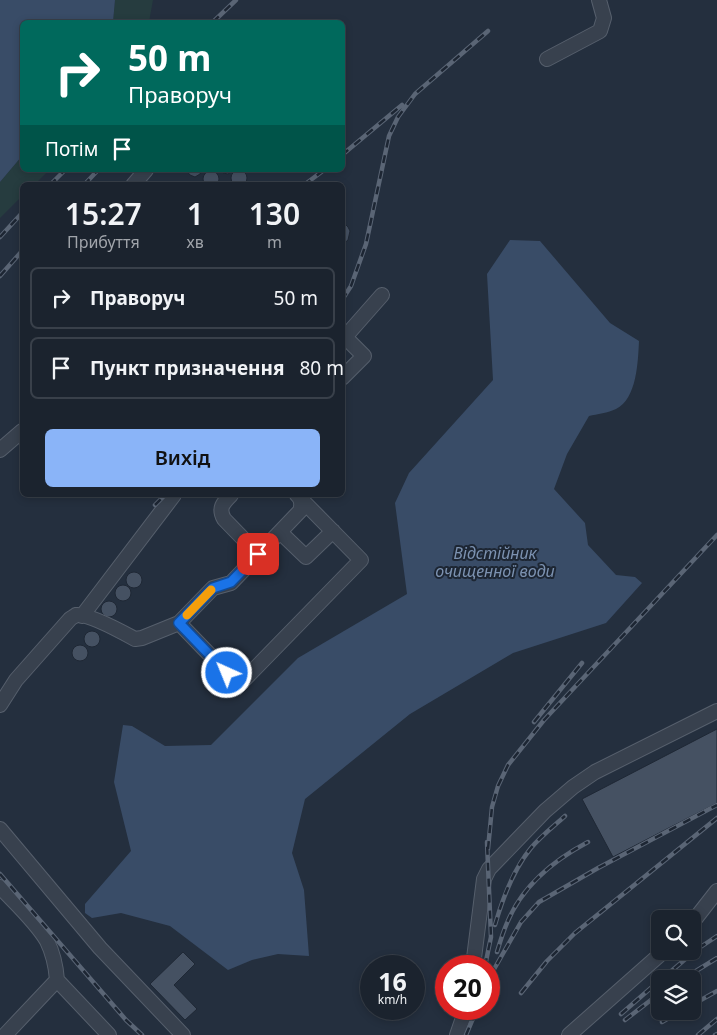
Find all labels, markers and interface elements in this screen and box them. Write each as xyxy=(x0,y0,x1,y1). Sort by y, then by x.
text: 50 m xyxy=(128,34,211,81)
icon: right xyxy=(45,40,110,105)
text: Праворуч xyxy=(128,79,232,109)
icon: arrive xyxy=(108,135,136,163)
text: Потім xyxy=(45,136,98,162)
text: 15:27 xyxy=(65,193,142,234)
text: 1 xyxy=(187,193,204,234)
text: 130 xyxy=(249,193,300,234)
text: Прибуття xyxy=(67,231,140,253)
text: хв xyxy=(187,231,204,253)
text: m xyxy=(267,231,282,253)
icon: right xyxy=(47,284,75,312)
text: Праворуч xyxy=(90,285,185,311)
text: 50 m xyxy=(274,285,318,311)
icon: arrive xyxy=(47,354,75,382)
text: Пункт призначення xyxy=(90,355,284,381)
text: 80 m xyxy=(299,355,344,381)
button: Вихід xyxy=(45,429,320,487)
pin xyxy=(237,533,279,575)
icon: arrive xyxy=(244,540,272,568)
water label: Відстійник очищенної води xyxy=(435,542,555,582)
position arrow xyxy=(200,646,252,698)
map controls xyxy=(651,910,701,1020)
button: search xyxy=(651,910,701,960)
speed limit sign: 20 xyxy=(435,955,500,1020)
text: 16 xyxy=(378,964,407,998)
button: layers xyxy=(651,970,701,1020)
text: km/h xyxy=(378,991,407,1008)

